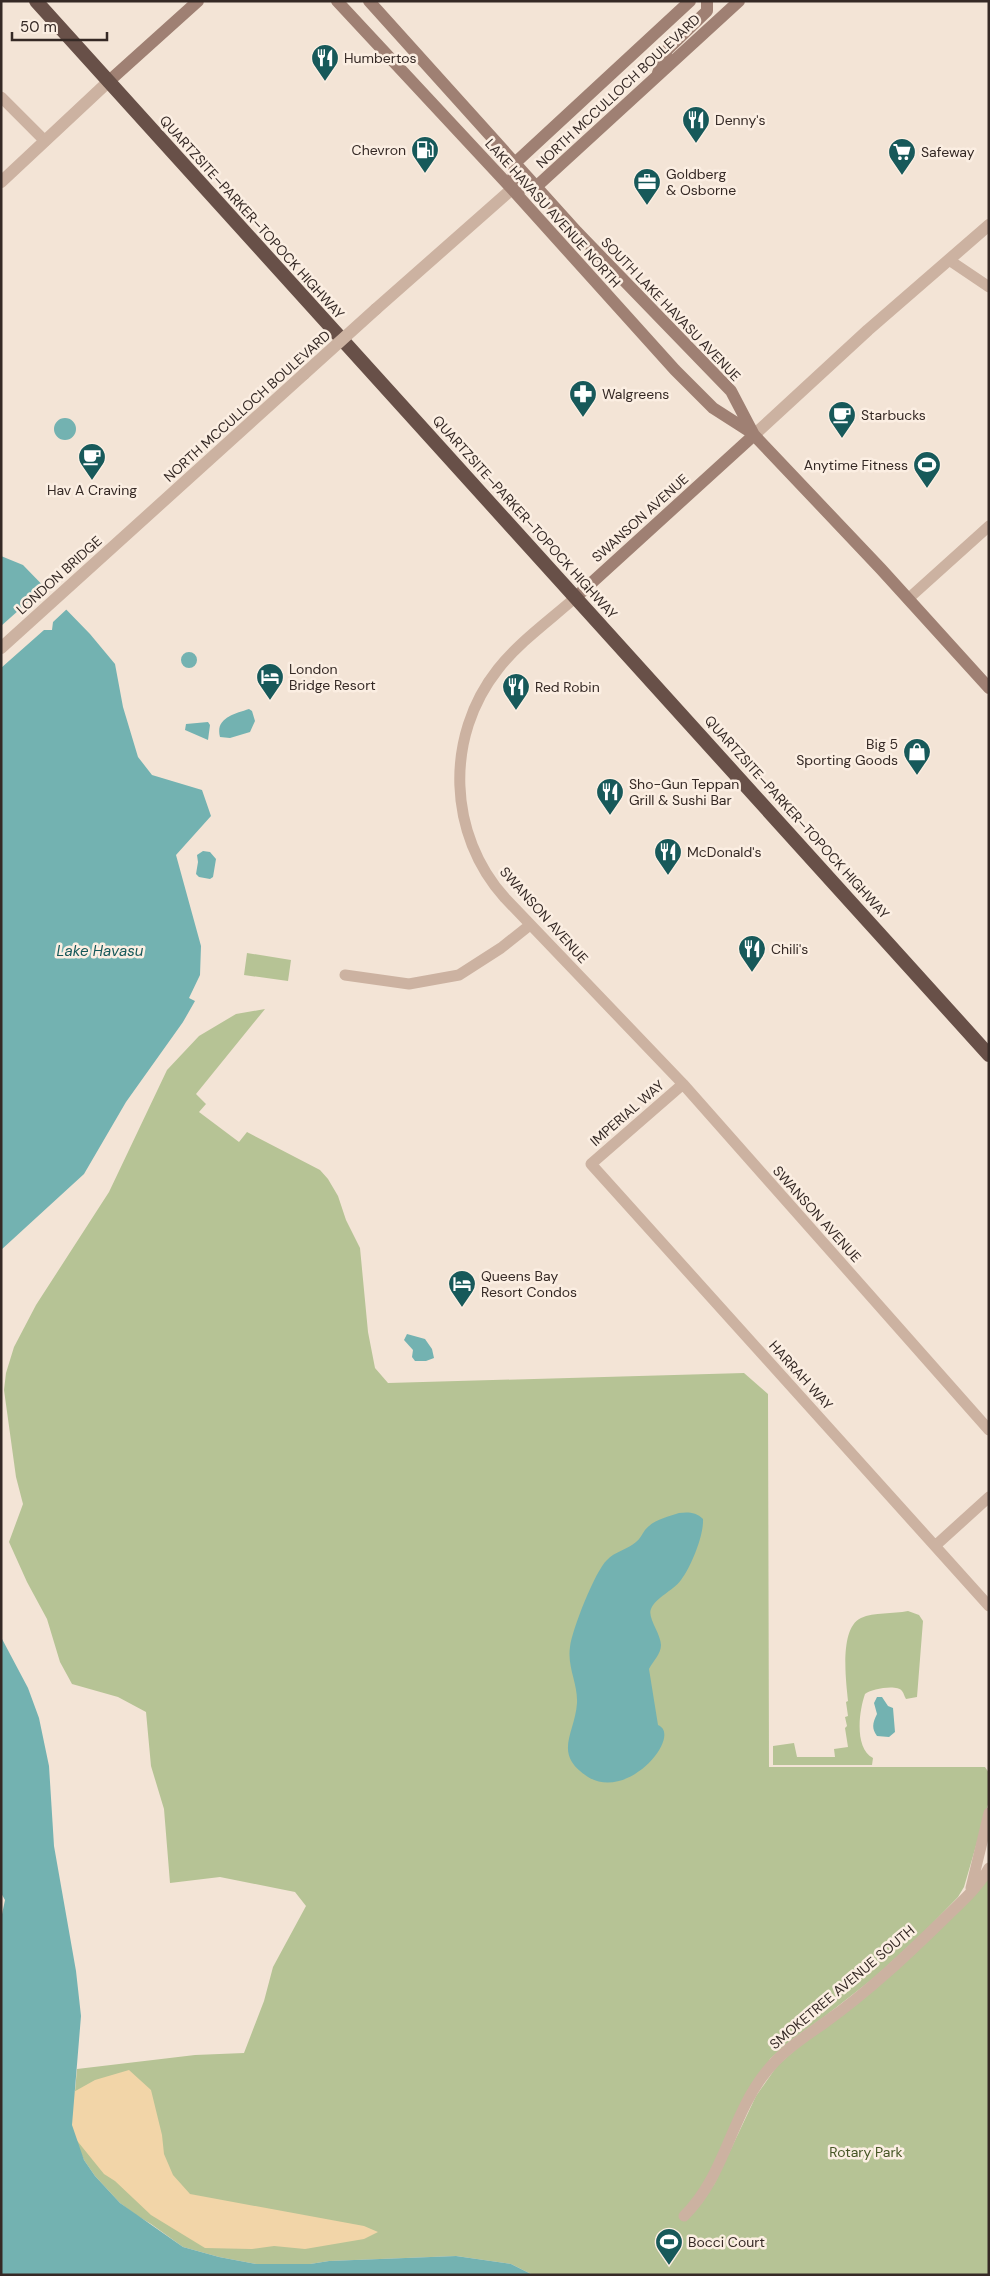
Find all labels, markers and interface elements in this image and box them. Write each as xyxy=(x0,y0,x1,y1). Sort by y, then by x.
scale bar xyxy=(12,10,108,42)
street label: NORTH MCCULLOCH BOULEVARD xyxy=(532,10,704,172)
text: 50 m xyxy=(20,17,57,37)
restaurant icon: Humbertos xyxy=(310,43,340,82)
place label: Humbertos xyxy=(344,49,417,67)
restaurant icon: Denny's xyxy=(681,105,711,144)
street label: QUARTZSITE–PARKER–TOPOCK HIGHWAY xyxy=(156,111,348,323)
place label: Denny's xyxy=(715,111,765,129)
fuel station icon: Chevron xyxy=(410,135,440,174)
street label: LAKE HAVASU AVENUE NORTH xyxy=(481,135,625,291)
supermarket icon: Safeway xyxy=(887,137,917,176)
place label: Chevron xyxy=(352,141,406,159)
place label: Safeway xyxy=(921,143,975,161)
place label: Goldberg & Osborne xyxy=(666,165,736,199)
office icon: Goldberg & Osborne xyxy=(632,167,662,206)
street label: SOUTH LAKE HAVASU AVENUE xyxy=(597,233,745,385)
street label: NORTH MCCULLOCH BOULEVARD xyxy=(160,326,334,486)
pharmacy icon: Walgreens xyxy=(568,379,598,418)
place label: Walgreens xyxy=(602,385,669,403)
cafe icon: Starbucks xyxy=(827,400,857,439)
place label: Starbucks xyxy=(861,406,926,424)
street label: QUARTZSITE–PARKER–TOPOCK HIGHWAY xyxy=(429,411,621,623)
cafe icon: Hav A Craving xyxy=(77,442,107,481)
sports icon: Anytime Fitness xyxy=(912,450,942,489)
place label: Anytime Fitness xyxy=(804,456,908,474)
street label: SWANSON AVENUE xyxy=(588,470,692,566)
place label: Hav A Craving xyxy=(47,481,137,499)
street label: LONDON BRIDGE xyxy=(12,532,106,618)
place label: London Bridge Resort xyxy=(289,660,376,694)
hotel icon: London Bridge Resort xyxy=(255,662,285,701)
restaurant icon: Red Robin xyxy=(501,672,531,711)
place label: Red Robin xyxy=(535,678,600,696)
street label: QUARTZSITE–PARKER–TOPOCK HIGHWAY xyxy=(701,711,893,923)
place label: Big 5 Sporting Goods xyxy=(796,735,898,769)
shop icon: Big 5 Sporting Goods xyxy=(902,737,932,776)
place label: Sho-Gun Teppan Grill & Sushi Bar xyxy=(629,775,739,809)
restaurant icon: Sho-Gun Teppan Grill & Sushi Bar xyxy=(595,777,625,816)
restaurant icon: McDonald's xyxy=(653,837,683,876)
place label: McDonald's xyxy=(687,843,762,861)
street label: SWANSON AVENUE xyxy=(496,863,592,967)
restaurant icon: Chili's xyxy=(737,934,767,973)
place label: Chili's xyxy=(771,940,808,958)
water label: Lake Havasu xyxy=(56,941,144,961)
street label: IMPERIAL WAY xyxy=(586,1076,668,1150)
street label: SWANSON AVENUE xyxy=(769,1162,865,1266)
place label: Queens Bay Resort Condos xyxy=(481,1267,577,1301)
hotel icon: Queens Bay Resort Condos xyxy=(447,1269,477,1308)
street label: HARRAH WAY xyxy=(765,1337,837,1413)
street label: SMOKETREE AVENUE SOUTH xyxy=(766,1921,918,2053)
park label: Rotary Park xyxy=(829,2143,903,2161)
sports icon: Bocci Court xyxy=(654,2227,684,2266)
place label: Bocci Court xyxy=(688,2233,765,2251)

